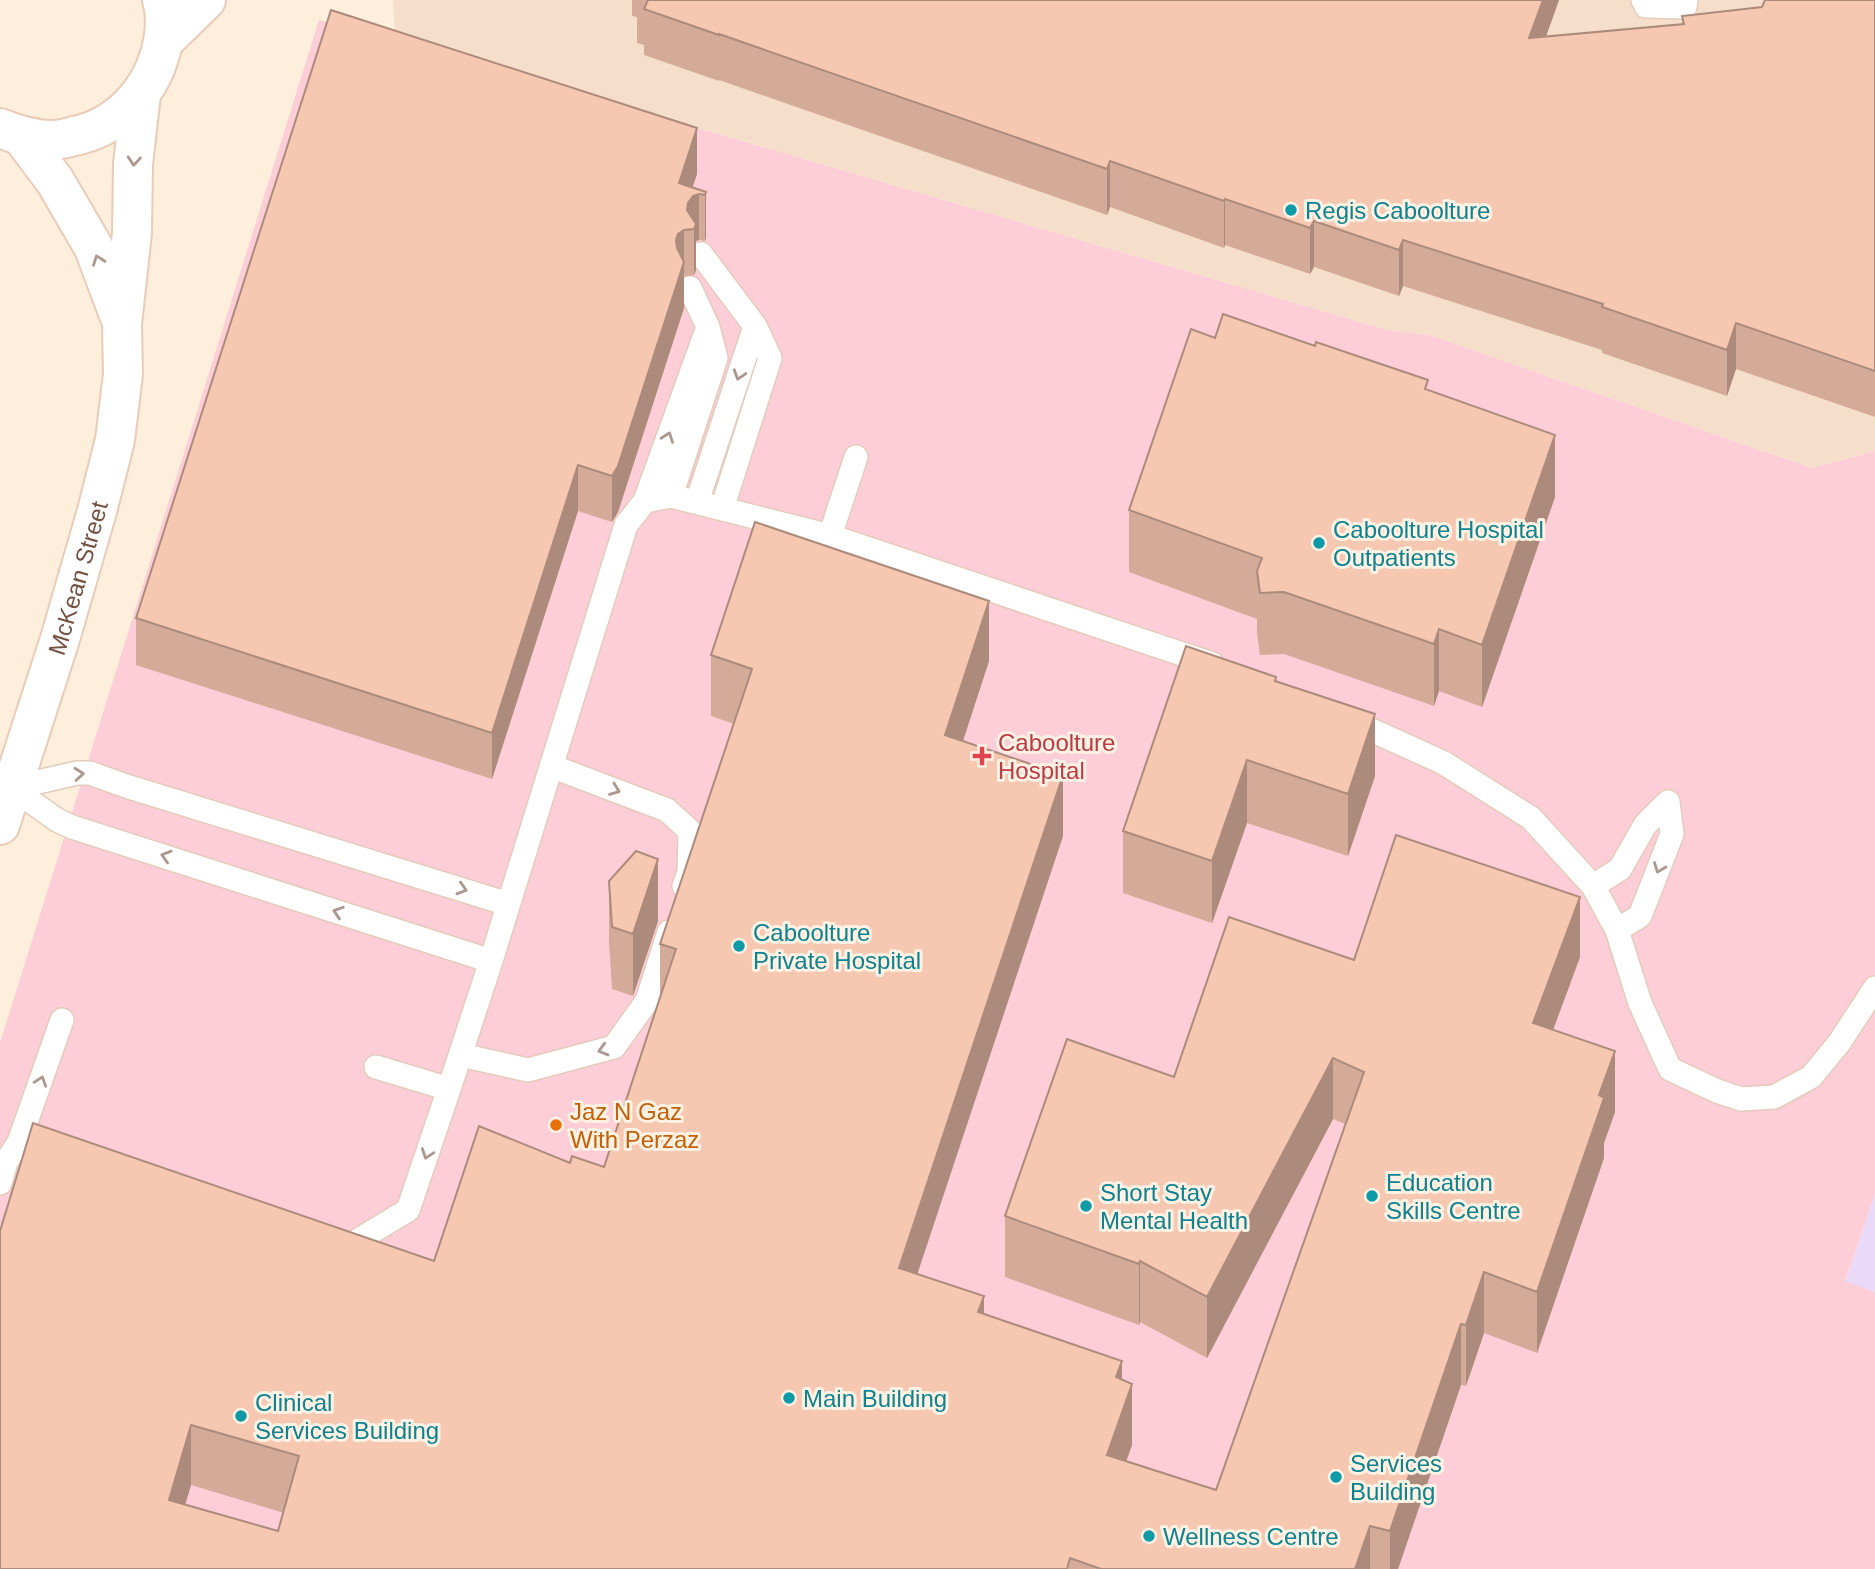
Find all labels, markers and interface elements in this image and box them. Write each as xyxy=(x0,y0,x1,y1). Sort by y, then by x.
one-way arrow xyxy=(127,156,142,167)
place label: Regis Caboolture xyxy=(1305,197,1490,224)
marker: Regis Caboolture xyxy=(1283,202,1299,218)
one-way arrow xyxy=(93,254,107,266)
one-way arrow xyxy=(733,368,747,380)
one-way arrow xyxy=(660,432,674,444)
street label: McKean Street xyxy=(42,498,113,658)
place label: Caboolture Hospital Outpatients xyxy=(1333,516,1544,571)
marker: Caboolture Hospital Outpatients xyxy=(1311,535,1327,551)
place label: Caboolture Hospital xyxy=(998,729,1115,784)
marker: Caboolture Hospital xyxy=(972,746,992,766)
one-way arrow xyxy=(73,767,85,782)
one-way arrow xyxy=(608,782,620,796)
one-way arrow xyxy=(160,850,172,865)
one-way arrow xyxy=(1653,861,1667,873)
one-way arrow xyxy=(456,881,468,896)
one-way arrow xyxy=(332,905,344,920)
place label: Caboolture Private Hospital xyxy=(753,919,921,974)
marker: Caboolture Private Hospital xyxy=(731,938,747,954)
one-way arrow xyxy=(597,1041,609,1056)
one-way arrow xyxy=(33,1075,47,1088)
place label: Jaz N Gaz With Perzaz xyxy=(570,1098,699,1153)
marker: Jaz N Gaz With Perzaz xyxy=(548,1117,564,1133)
one-way arrow xyxy=(421,1147,435,1160)
place label: Education Skills Centre xyxy=(1386,1169,1521,1224)
place label: Short Stay Mental Health xyxy=(1100,1179,1248,1234)
marker: Education Skills Centre xyxy=(1364,1188,1380,1204)
marker: Short Stay Mental Health xyxy=(1078,1198,1094,1214)
place label: Main Building xyxy=(803,1385,947,1412)
place label: Clinical Services Building xyxy=(255,1389,439,1444)
marker: Main Building xyxy=(781,1390,797,1406)
marker: Clinical Services Building xyxy=(233,1408,249,1424)
place label: Services Building xyxy=(1350,1450,1442,1505)
marker: Services Building xyxy=(1328,1469,1344,1485)
place label: Wellness Centre xyxy=(1163,1523,1339,1550)
marker: Wellness Centre xyxy=(1141,1528,1157,1544)

